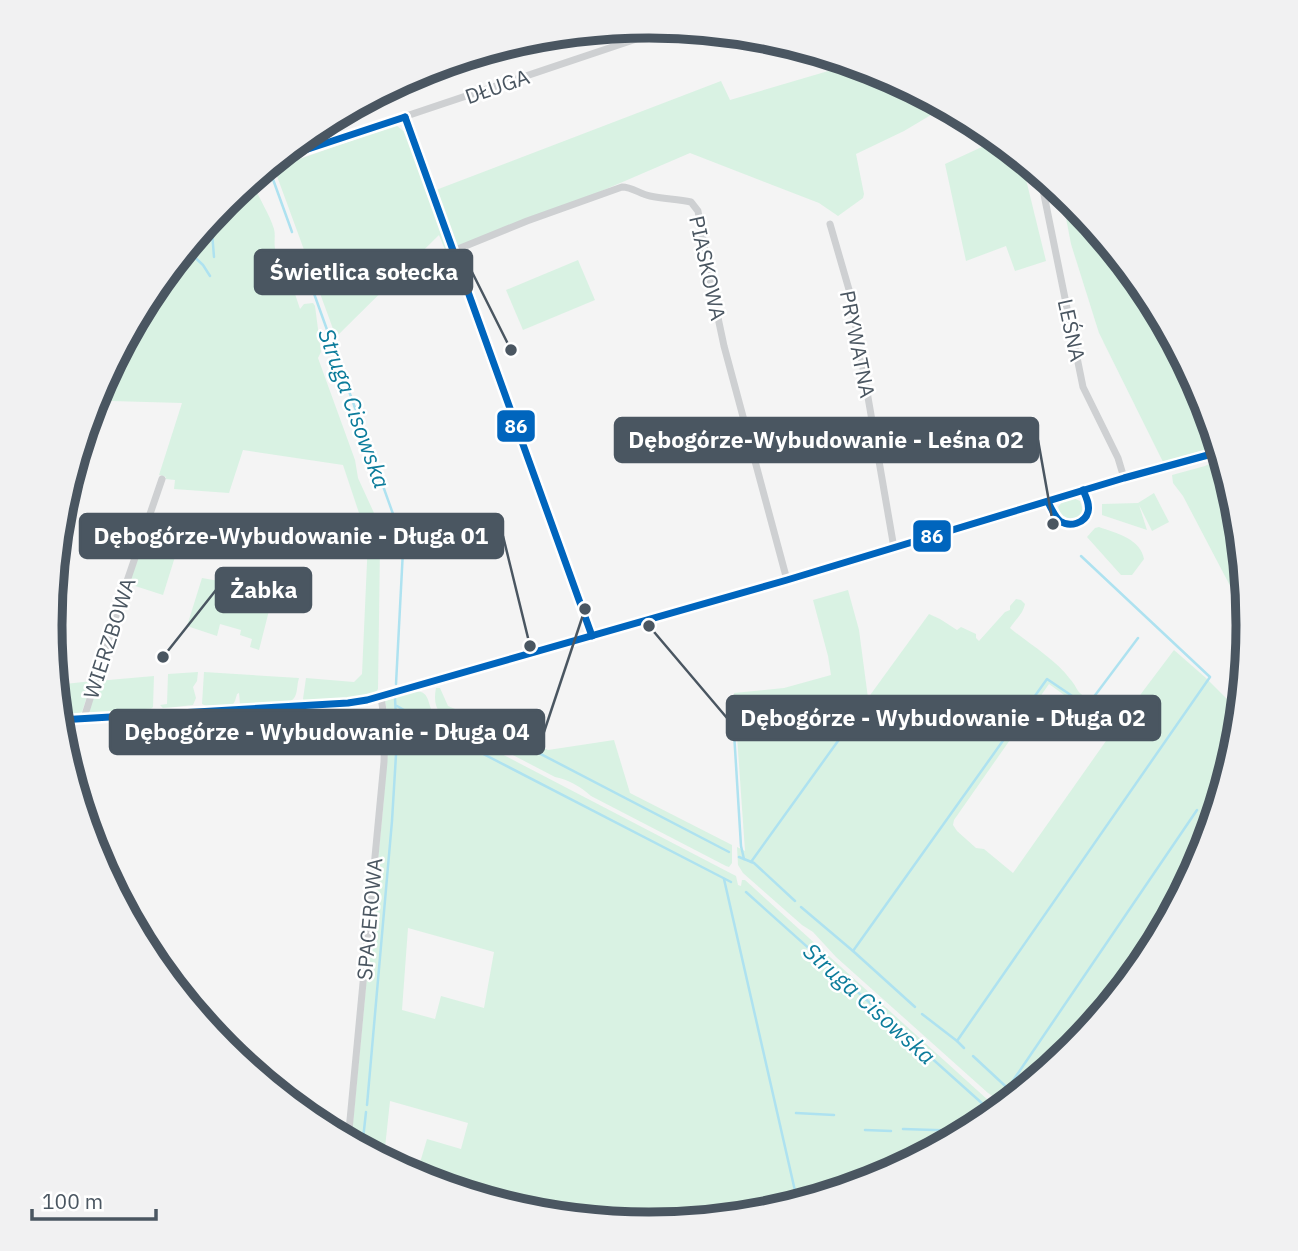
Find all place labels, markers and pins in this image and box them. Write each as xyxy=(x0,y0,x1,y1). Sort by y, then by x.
callout: Świetlica sołecka xyxy=(255,250,472,294)
callout: Dębogórze-Wybudowanie - Leśna 02 xyxy=(615,418,1038,462)
callout: Dębogórze-Wybudowanie - Długa 01 xyxy=(80,514,503,558)
callout: Żabka xyxy=(216,568,311,612)
callout: Dębogórze - Wybudowanie - Długa 02 xyxy=(727,696,1160,740)
callout: Dębogórze - Wybudowanie - Długa 04 xyxy=(110,710,544,754)

